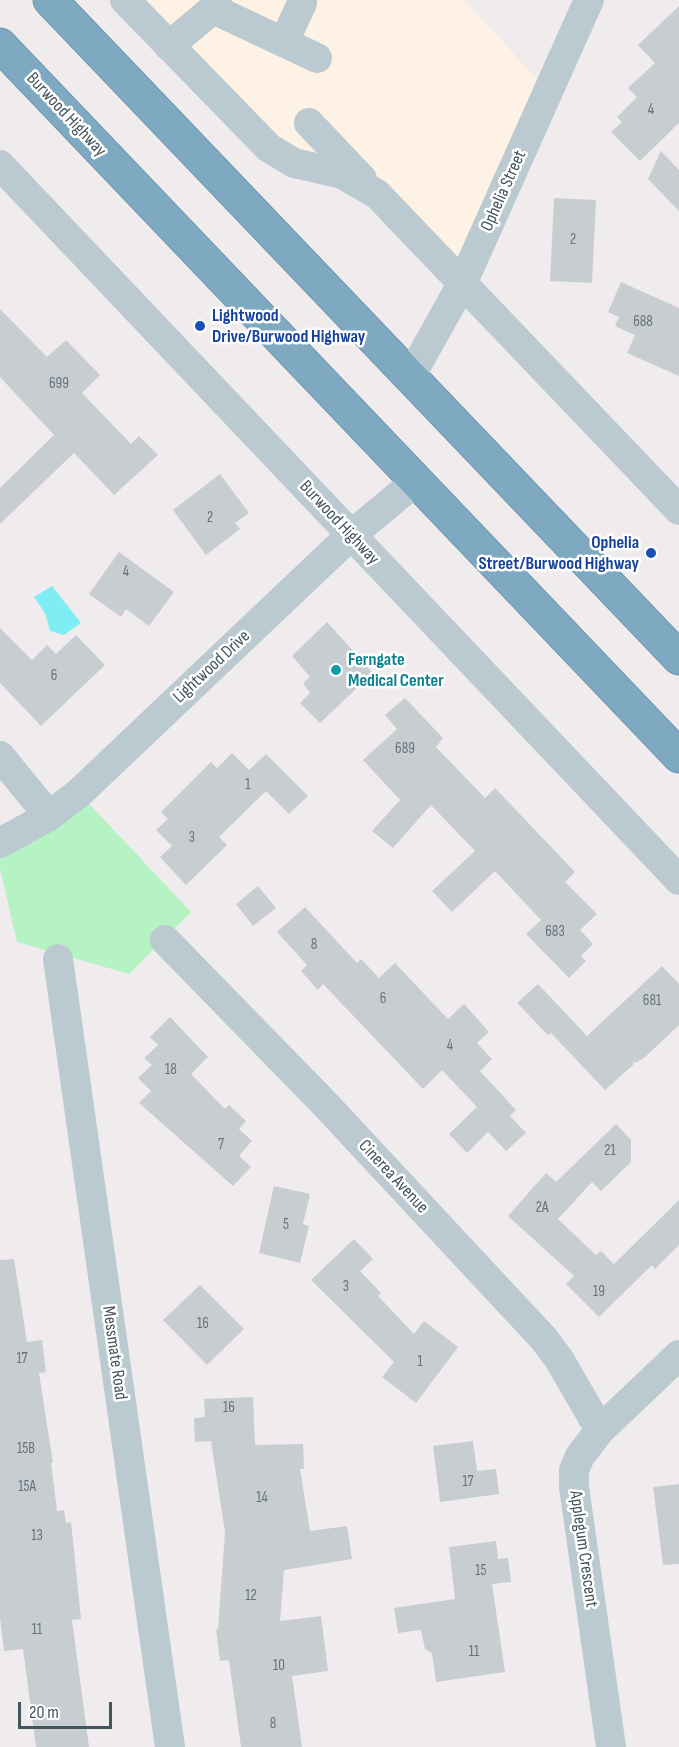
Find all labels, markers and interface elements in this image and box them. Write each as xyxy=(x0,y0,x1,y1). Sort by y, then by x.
street label: Burwood Highway xyxy=(22,68,110,162)
house number: 4 xyxy=(648,101,654,119)
street label: Ophelia Street xyxy=(477,147,531,235)
house number: 2 xyxy=(570,231,576,249)
place label: Lightwood Drive/Burwood Highway xyxy=(212,305,365,348)
house number: 688 xyxy=(633,313,653,331)
marker: Lightwood Drive/Burwood Highway xyxy=(193,319,207,333)
house number: 699 xyxy=(49,375,69,393)
street label: Burwood Highway xyxy=(295,476,383,570)
house number: 2 xyxy=(207,509,213,527)
place label: Ophelia Street/Burwood Highway xyxy=(478,532,639,574)
marker: Ophelia Street/Burwood Highway xyxy=(644,546,658,560)
house number: 4 xyxy=(123,563,129,581)
street label: Lightwood Drive xyxy=(169,626,255,708)
place label: Ferngate Medical Center xyxy=(348,649,444,692)
marker: Ferngate Medical Center xyxy=(329,663,343,677)
house number: 6 xyxy=(51,667,57,685)
house number: 689 xyxy=(395,740,415,758)
house number: 1 xyxy=(245,776,251,794)
house number: 3 xyxy=(189,829,195,847)
house number: 683 xyxy=(545,923,565,941)
house number: 8 xyxy=(311,936,317,954)
house number: 6 xyxy=(380,990,386,1008)
house number: 681 xyxy=(643,992,661,1010)
house number: 4 xyxy=(447,1037,453,1055)
house number: 18 xyxy=(165,1061,177,1079)
house number: 7 xyxy=(218,1136,224,1154)
street label: Cinerea Avenue xyxy=(353,1136,433,1218)
house number: 21 xyxy=(604,1142,616,1160)
house number: 2A xyxy=(536,1199,548,1217)
house number: 5 xyxy=(283,1216,289,1234)
house number: 3 xyxy=(343,1278,349,1296)
house number: 19 xyxy=(593,1283,605,1301)
street label: Messmate Road xyxy=(97,1305,131,1401)
house number: 16 xyxy=(197,1315,209,1333)
house number: 17 xyxy=(16,1350,28,1368)
house number: 1 xyxy=(417,1353,423,1371)
house number: 16 xyxy=(223,1399,235,1417)
house number: 15B xyxy=(17,1440,35,1458)
house number: 17 xyxy=(462,1473,474,1491)
house number: 15A xyxy=(18,1478,36,1496)
house number: 14 xyxy=(256,1489,268,1507)
street label: Applegum Crescent xyxy=(564,1489,602,1609)
house number: 13 xyxy=(31,1527,43,1545)
house number: 15 xyxy=(475,1562,487,1580)
house number: 12 xyxy=(245,1587,257,1605)
house number: 11 xyxy=(32,1621,42,1639)
house number: 11 xyxy=(469,1643,479,1661)
house number: 10 xyxy=(273,1657,285,1675)
scale bar xyxy=(21,1690,116,1728)
text: 20 m xyxy=(29,1702,59,1723)
house number: 8 xyxy=(270,1715,276,1733)

